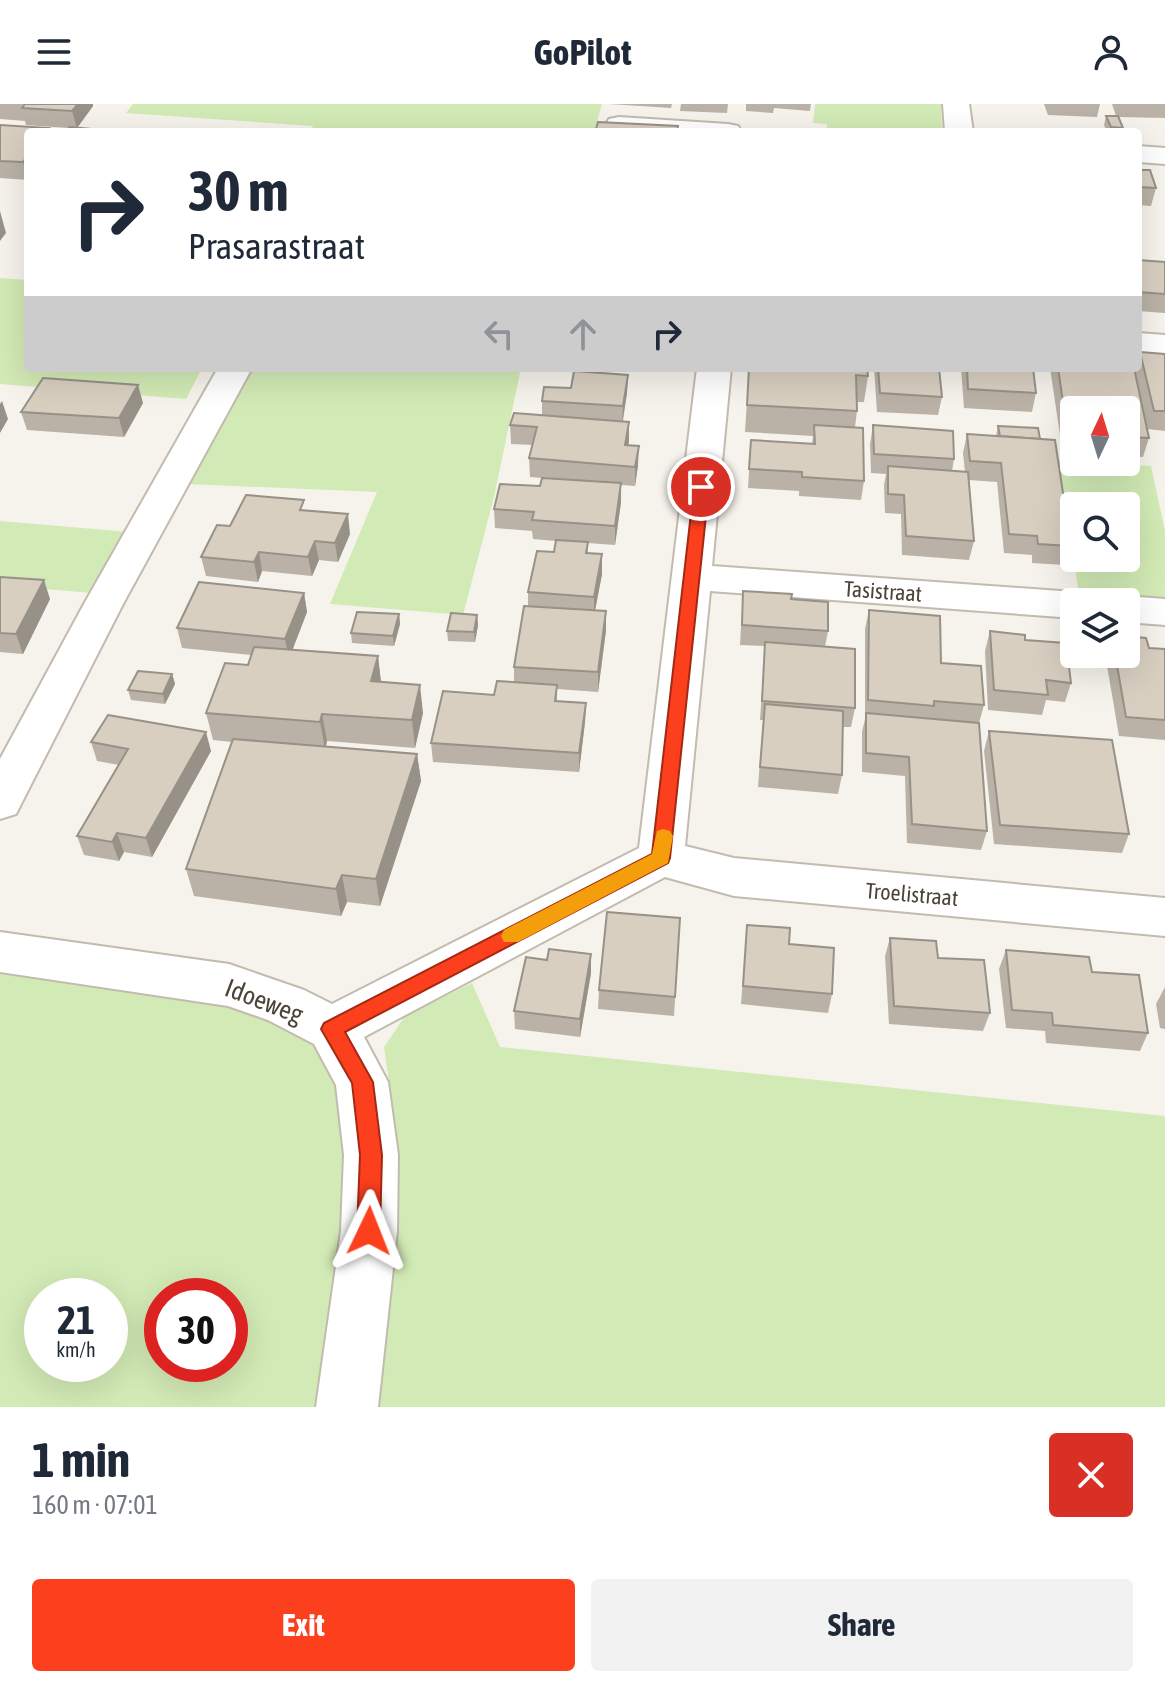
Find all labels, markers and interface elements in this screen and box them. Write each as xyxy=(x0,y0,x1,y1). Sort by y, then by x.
icon: menu xyxy=(32,30,76,74)
icon: person xyxy=(1089,30,1133,74)
text: GoPilot xyxy=(533,31,632,73)
text: 30 m xyxy=(188,159,289,223)
icon: right xyxy=(56,160,160,264)
text: Prasarastraat xyxy=(188,225,365,267)
icon: left xyxy=(477,312,521,356)
icon: ahead xyxy=(561,312,605,356)
icon: right xyxy=(645,312,689,356)
north arrow xyxy=(1060,396,1140,476)
map controls xyxy=(1060,396,1140,668)
pin xyxy=(667,453,735,521)
icon: arrive xyxy=(679,465,723,509)
button: search xyxy=(1060,492,1140,572)
street label: Tasistraat xyxy=(843,575,923,607)
button: layers xyxy=(1060,588,1140,668)
street label: Troelistraat xyxy=(865,877,959,911)
street label: Idoeweg xyxy=(221,972,308,1030)
position arrow xyxy=(327,1189,411,1273)
speed limit sign: 30 xyxy=(144,1278,248,1382)
text: 21 xyxy=(57,1297,95,1342)
text: km/h xyxy=(56,1338,96,1361)
text: 1 min xyxy=(32,1432,130,1487)
button: close xyxy=(1049,1433,1133,1517)
text: 160 m · 07:01 xyxy=(32,1490,158,1520)
button: Exit xyxy=(32,1579,575,1671)
button: Share xyxy=(591,1579,1133,1671)

